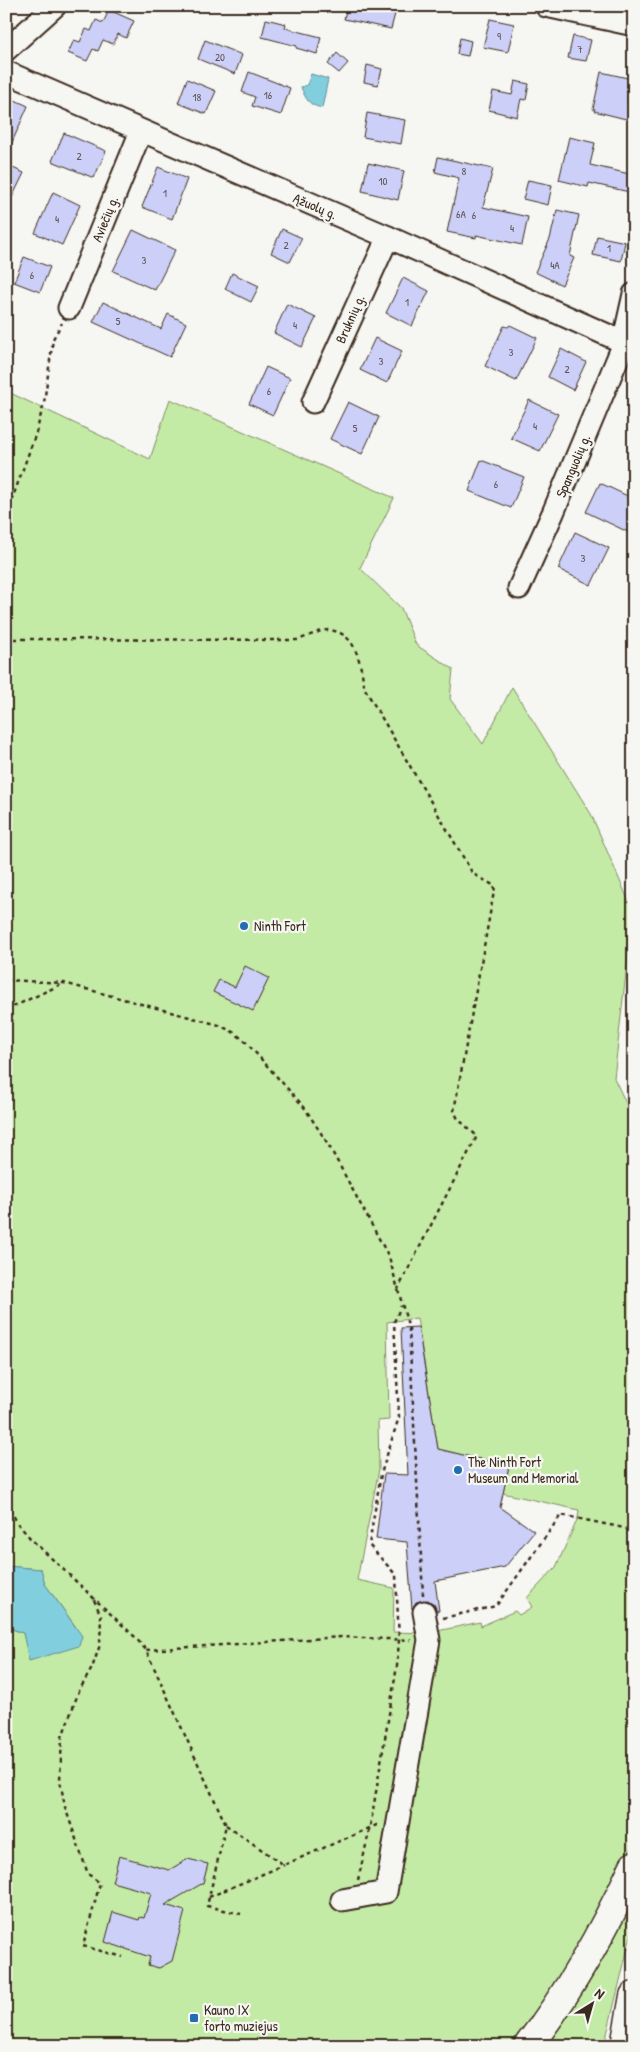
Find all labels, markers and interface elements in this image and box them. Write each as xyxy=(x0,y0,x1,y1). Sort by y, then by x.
house number: 9 xyxy=(497,29,501,43)
house number: 7 xyxy=(577,42,583,56)
house number: 20 xyxy=(215,50,225,64)
house number: 16 xyxy=(264,88,273,102)
house number: 18 xyxy=(193,90,202,104)
house number: 2 xyxy=(76,149,82,163)
house number: 8 xyxy=(462,164,467,178)
house number: 10 xyxy=(379,174,388,188)
house number: 1 xyxy=(163,186,167,200)
street label: Ąžuolų g. xyxy=(290,188,340,224)
street label: Aviečių g. xyxy=(87,193,123,245)
house number: 6A xyxy=(456,207,467,221)
house number: 6 xyxy=(472,208,477,222)
house number: 4 xyxy=(55,212,59,226)
house number: 4 xyxy=(510,221,514,235)
house number: 2 xyxy=(283,238,289,252)
house number: 1 xyxy=(607,241,611,255)
house number: 3 xyxy=(142,253,147,267)
house number: 4A xyxy=(550,258,560,272)
house number: 6 xyxy=(30,268,35,282)
street label: Bruknių g. xyxy=(330,291,370,347)
house number: 1 xyxy=(405,295,409,309)
house number: 5 xyxy=(116,314,121,328)
house number: 4 xyxy=(293,318,297,332)
house number: 3 xyxy=(509,345,514,359)
house number: 3 xyxy=(379,354,384,368)
house number: 2 xyxy=(564,362,570,376)
house number: 6 xyxy=(267,384,272,398)
house number: 4 xyxy=(533,419,537,433)
house number: 5 xyxy=(353,421,358,435)
street label: Spanguolių g. xyxy=(551,431,595,501)
house number: 6 xyxy=(494,477,499,491)
house number: 3 xyxy=(581,551,586,565)
place label: Ninth Fort xyxy=(254,916,306,935)
marker: Ninth Fort xyxy=(238,920,250,932)
place label: The Ninth Fort Museum and Memorial xyxy=(468,1452,579,1487)
marker: The Ninth Fort Museum and Memorial xyxy=(452,1464,464,1476)
north arrow xyxy=(568,1980,618,2030)
text: N xyxy=(591,1983,609,2003)
place label: Kauno IX forto muziejus xyxy=(204,2000,278,2036)
marker: Kauno IX forto muziejus xyxy=(188,2012,200,2024)

